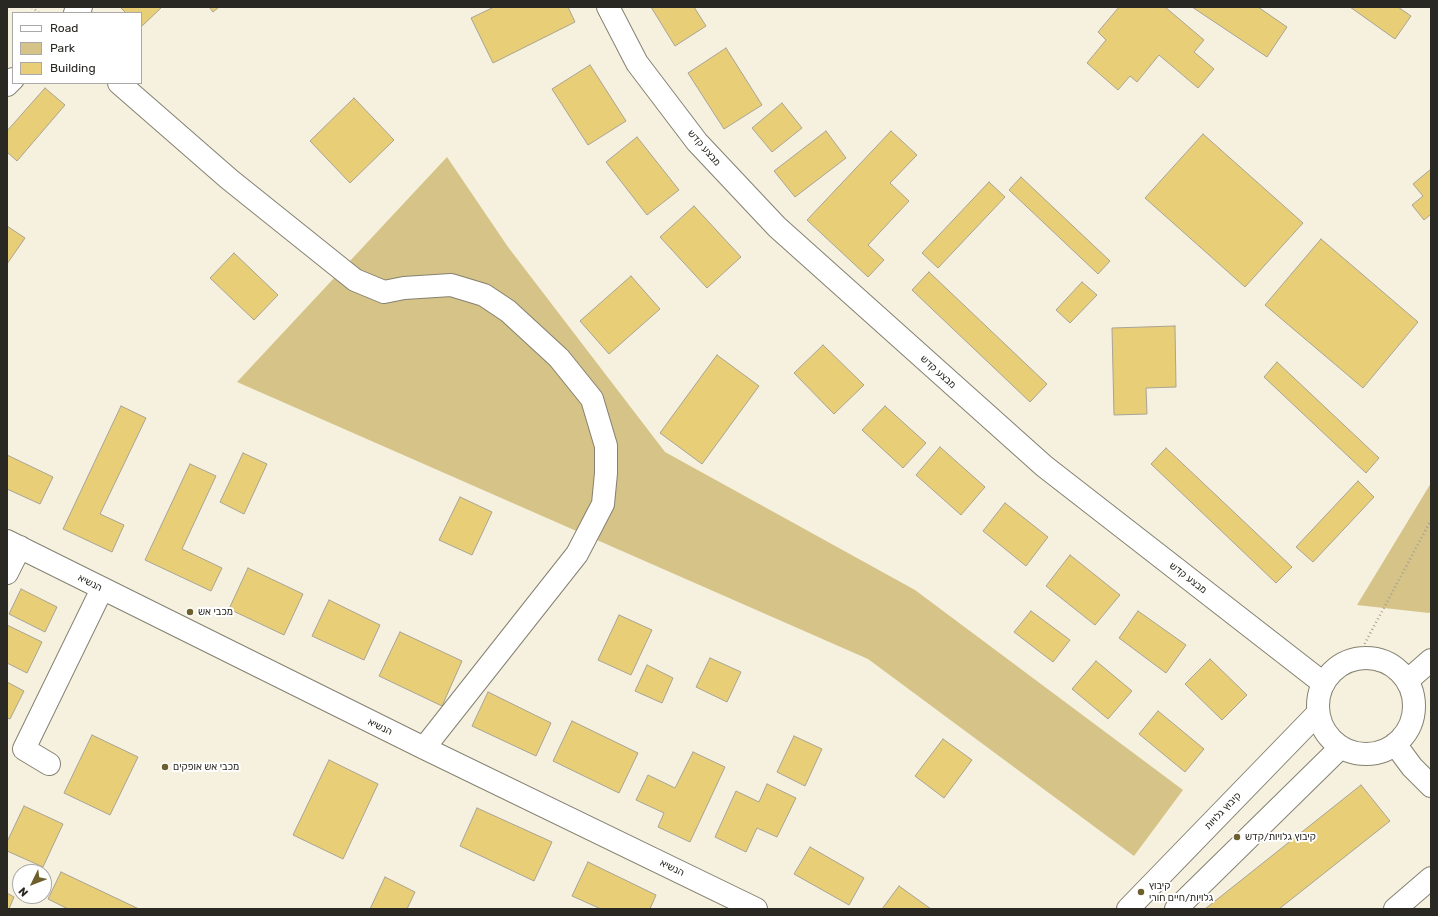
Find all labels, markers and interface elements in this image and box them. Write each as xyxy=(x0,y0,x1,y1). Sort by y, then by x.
legend xyxy=(12,12,142,84)
text: Road xyxy=(50,21,78,35)
text: Park xyxy=(50,41,75,55)
text: Building xyxy=(50,61,96,75)
street label: מבצע קדש xyxy=(685,127,723,169)
street label: מבצע קדש xyxy=(918,353,958,391)
street label: מבצע קדש xyxy=(1167,560,1209,596)
street label: הנשיא xyxy=(76,572,104,594)
place label: מכבי אש xyxy=(198,606,233,618)
marker: מכבי אש xyxy=(185,607,195,617)
street label: הנשיא xyxy=(366,716,394,738)
place label: מכבי אש אופקים xyxy=(173,761,239,773)
marker: מכבי אש אופקים xyxy=(160,762,170,772)
street label: קיבוץ גלויות xyxy=(1202,790,1244,832)
place label: קיבוץ גלויות/קדש xyxy=(1245,831,1316,843)
marker: קיבוץ גלויות/קדש xyxy=(1232,832,1242,842)
street label: הנשיא xyxy=(658,857,686,879)
north arrow xyxy=(12,864,52,904)
place label: קיבוץ גלויות/חיים חורי xyxy=(1149,880,1213,904)
text: N xyxy=(16,885,31,899)
marker: קיבוץ גלויות/חיים חורי xyxy=(1136,887,1146,897)

